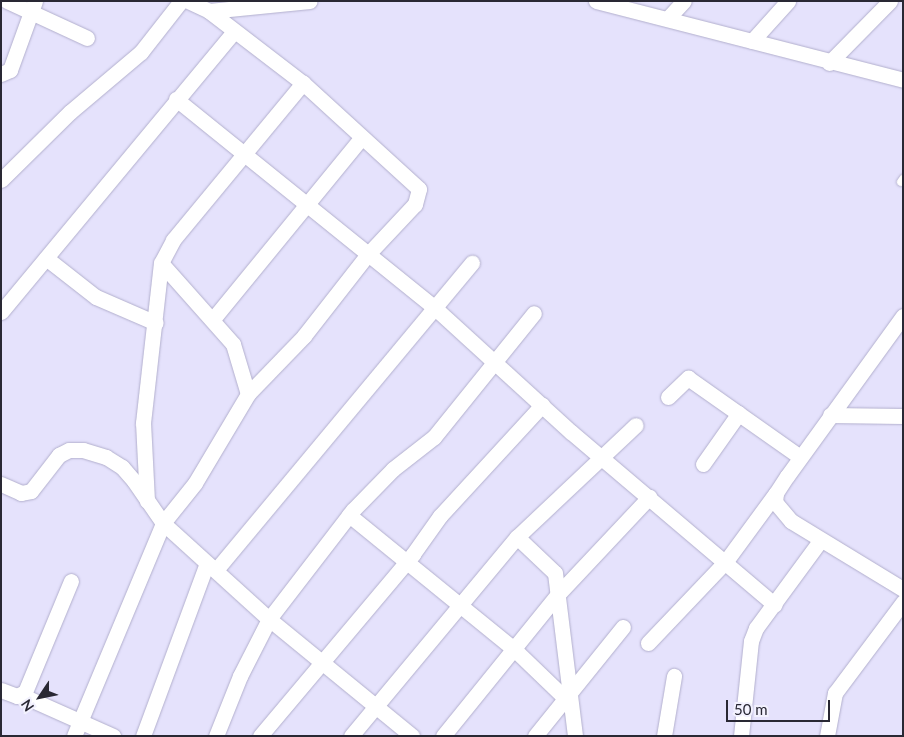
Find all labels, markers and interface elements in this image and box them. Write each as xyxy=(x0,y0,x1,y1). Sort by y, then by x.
north arrow xyxy=(15,672,65,722)
scale bar xyxy=(729,690,833,722)
text: N xyxy=(17,696,37,715)
text: 50 m xyxy=(734,700,768,718)

